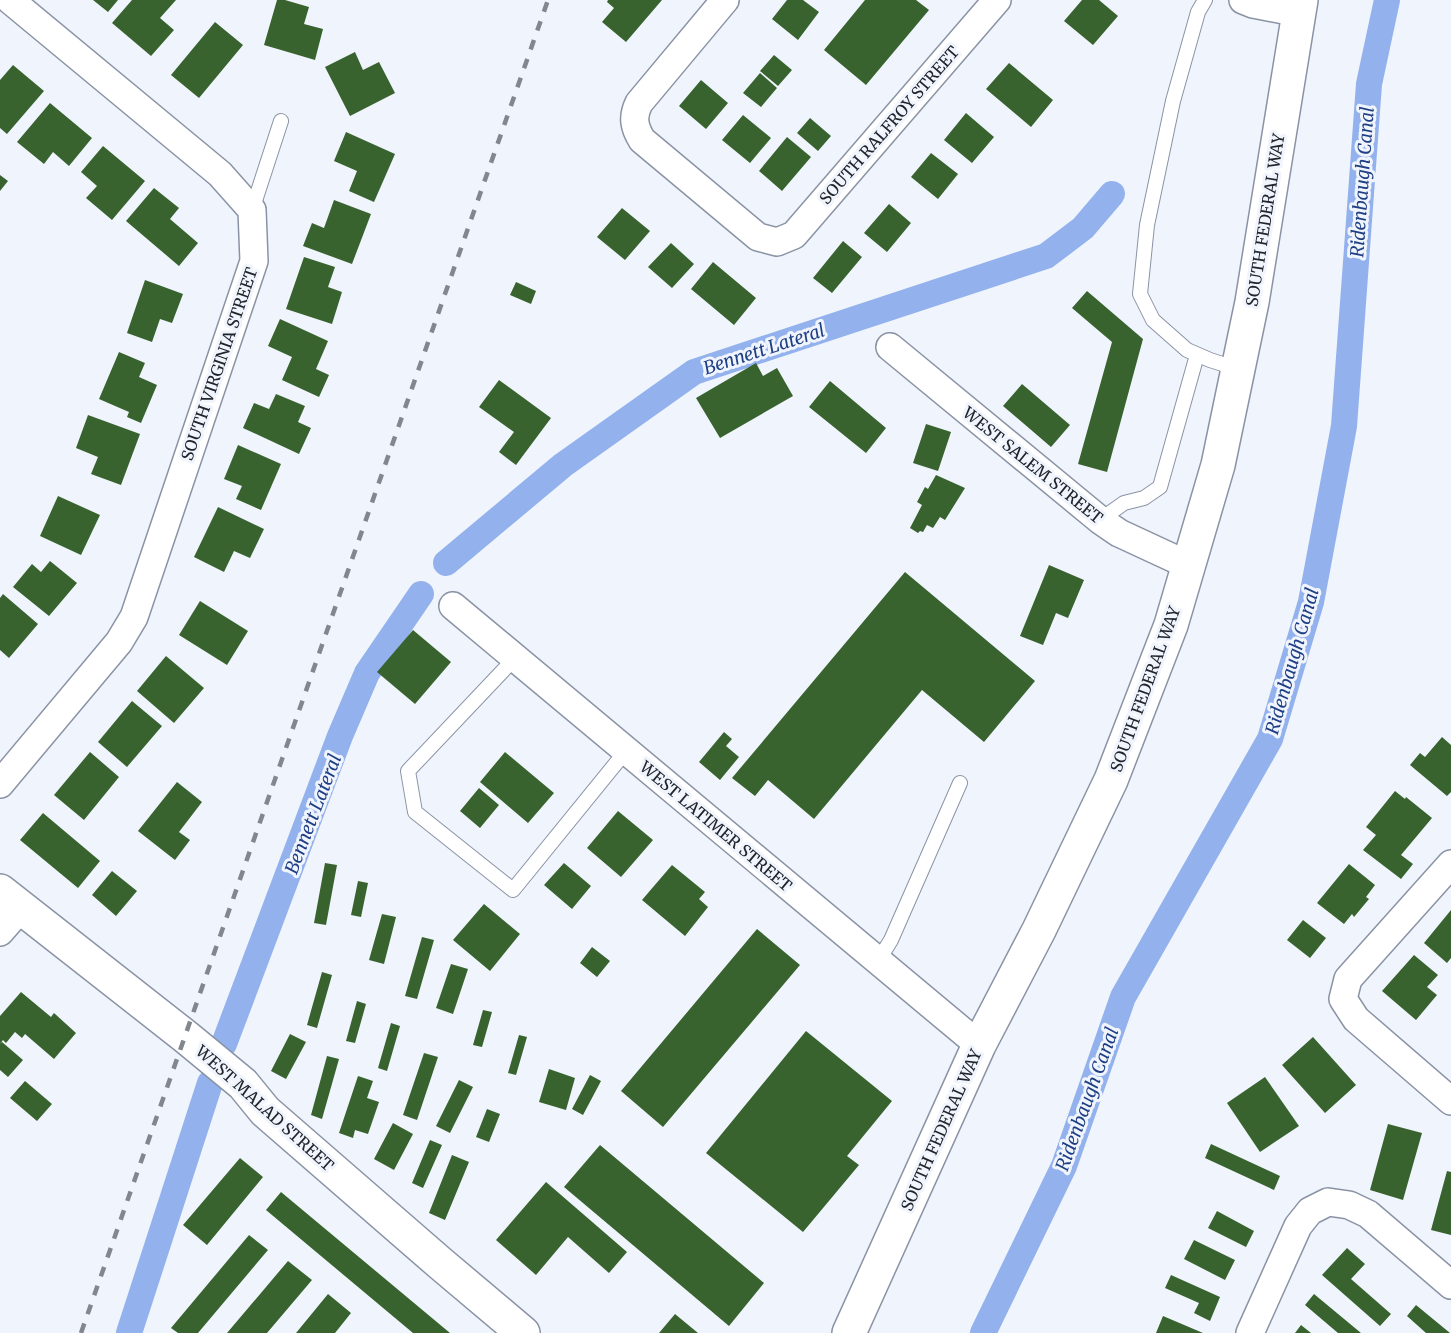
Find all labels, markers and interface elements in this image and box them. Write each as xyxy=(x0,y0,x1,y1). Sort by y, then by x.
street label: SOUTH RALFROY STREET xyxy=(815,42,963,208)
water label: Ridenbaugh Canal xyxy=(1345,106,1379,258)
street label: SOUTH FEDERAL WAY xyxy=(1241,131,1289,308)
street label: SOUTH VIRGINIA STREET xyxy=(177,265,261,463)
water label: Bennett Lateral xyxy=(700,319,828,379)
street label: WEST SALEM STREET xyxy=(958,402,1107,528)
water label: Ridenbaugh Canal xyxy=(1260,585,1324,737)
street label: SOUTH FEDERAL WAY xyxy=(1106,603,1185,775)
water label: Bennett Lateral xyxy=(280,751,346,877)
street label: WEST LATIMER STREET xyxy=(635,756,796,896)
water label: Ridenbaugh Canal xyxy=(1050,1024,1124,1174)
street label: WEST MALAD STREET xyxy=(191,1040,338,1175)
street label: SOUTH FEDERAL WAY xyxy=(896,1045,986,1214)

